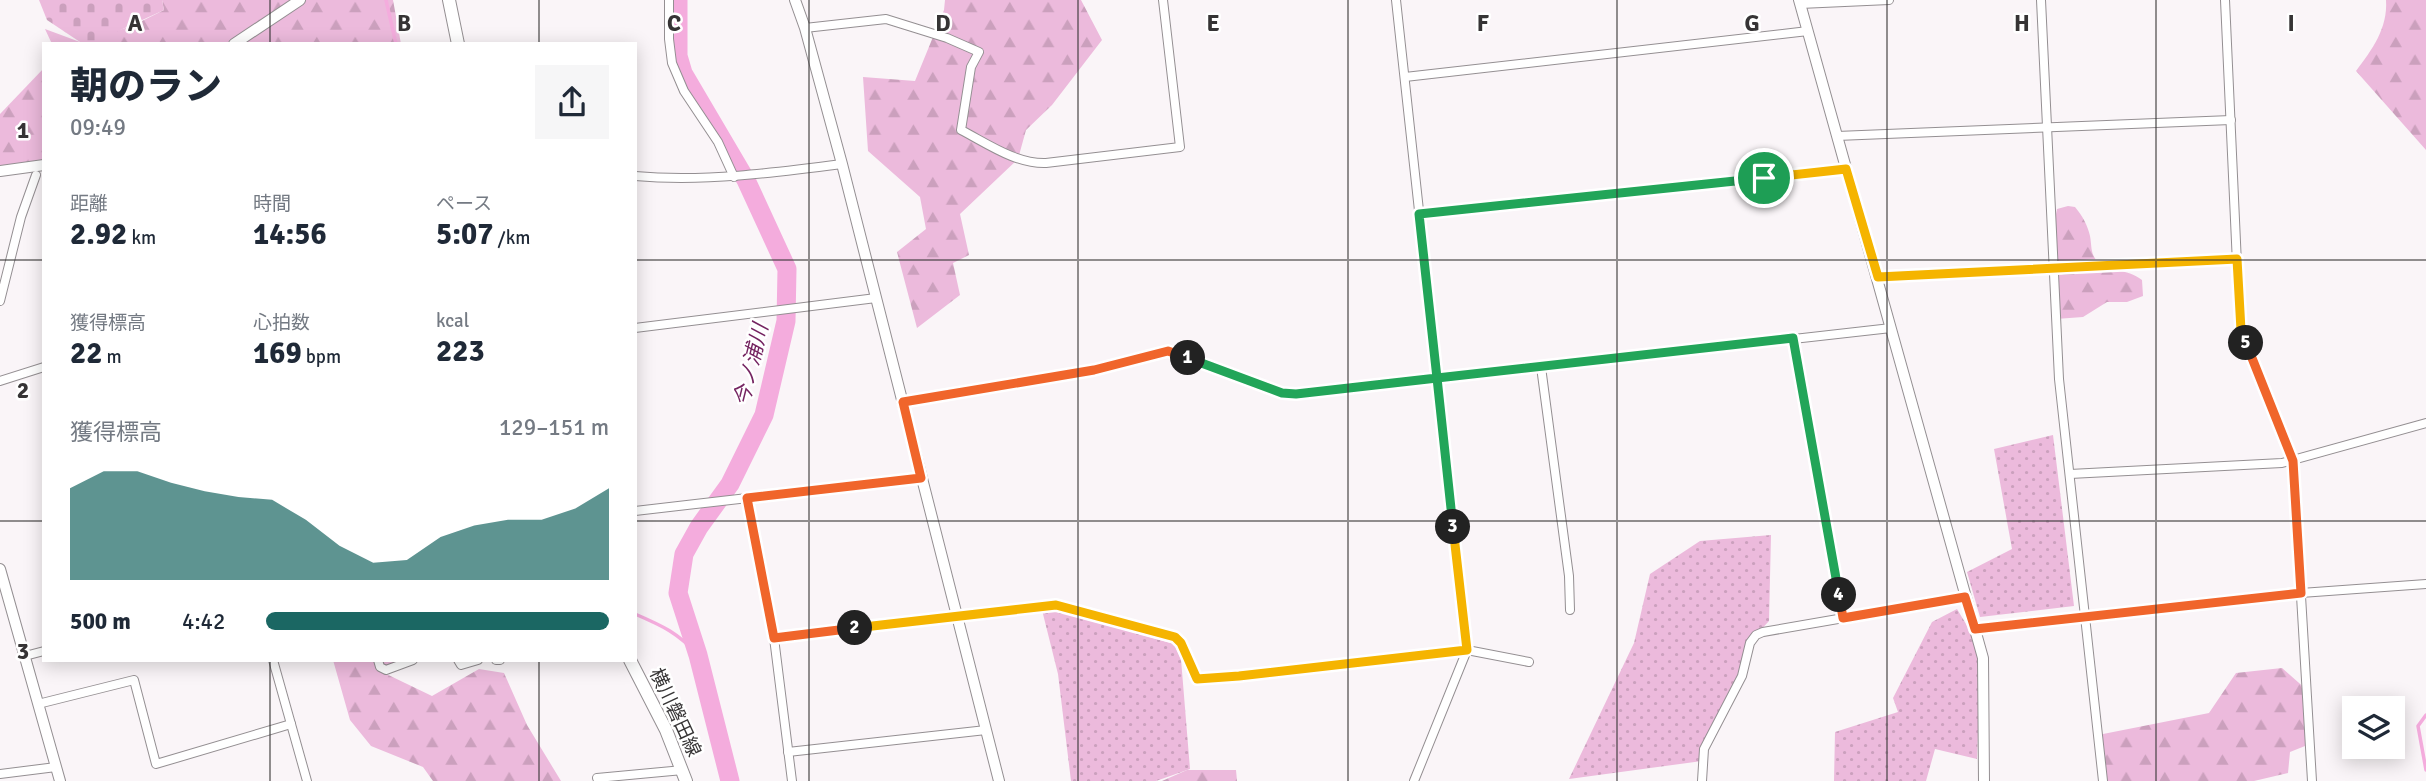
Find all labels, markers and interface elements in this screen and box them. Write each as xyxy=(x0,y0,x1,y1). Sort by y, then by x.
text: A xyxy=(128,9,143,38)
text: B xyxy=(397,9,411,38)
text: C xyxy=(667,9,681,38)
text: D xyxy=(935,9,951,38)
text: E xyxy=(1206,9,1220,38)
text: F xyxy=(1477,9,1489,38)
text: G xyxy=(1744,9,1760,38)
text: H xyxy=(2014,9,2030,38)
text: I xyxy=(2287,9,2295,38)
text: 朝のラン xyxy=(70,63,222,110)
button: share xyxy=(535,65,609,139)
text: 09:49 xyxy=(70,113,126,142)
text: 1 xyxy=(17,116,29,145)
pin xyxy=(1734,148,1794,208)
icon: arrive xyxy=(1745,159,1783,197)
text: 距離 xyxy=(70,192,108,216)
text: 時間 xyxy=(253,192,291,216)
text: ペース xyxy=(436,192,492,216)
text: 2.92 xyxy=(70,216,127,253)
text: 14:56 xyxy=(253,216,327,253)
text: 5:07 xyxy=(436,216,493,253)
text: km xyxy=(127,226,156,250)
text: /km xyxy=(493,226,530,250)
text: kcal xyxy=(436,309,469,333)
text: 獲得標高 xyxy=(70,311,146,335)
text: 心拍数 xyxy=(253,311,310,335)
water label: 今ノ浦川 xyxy=(728,319,774,409)
pin: 5 xyxy=(2228,326,2264,360)
text: 5 xyxy=(2240,330,2251,354)
text: 223 xyxy=(436,333,485,370)
text: 22 xyxy=(70,335,102,372)
text: 169 xyxy=(253,335,302,372)
pin: 1 xyxy=(1170,340,1206,376)
text: m xyxy=(102,345,122,369)
text: bpm xyxy=(302,345,341,369)
text: 1 xyxy=(1182,345,1193,369)
text: 2 xyxy=(17,376,29,405)
text: 129–151 m xyxy=(499,413,609,442)
text: 獲得標高 xyxy=(70,418,162,447)
pin: 3 xyxy=(1436,510,1470,544)
text: 3 xyxy=(1447,514,1458,538)
pin: 4 xyxy=(1822,578,1856,612)
text: 4 xyxy=(1833,582,1844,606)
text: 500 m xyxy=(70,607,131,636)
text: 4:42 xyxy=(182,607,225,636)
pin: 2 xyxy=(838,610,872,646)
text: 2 xyxy=(849,615,860,639)
text: 3 xyxy=(17,637,29,666)
street label: 横川磐田線 xyxy=(644,664,706,761)
map controls xyxy=(2342,696,2405,759)
button: layers xyxy=(2342,696,2405,759)

